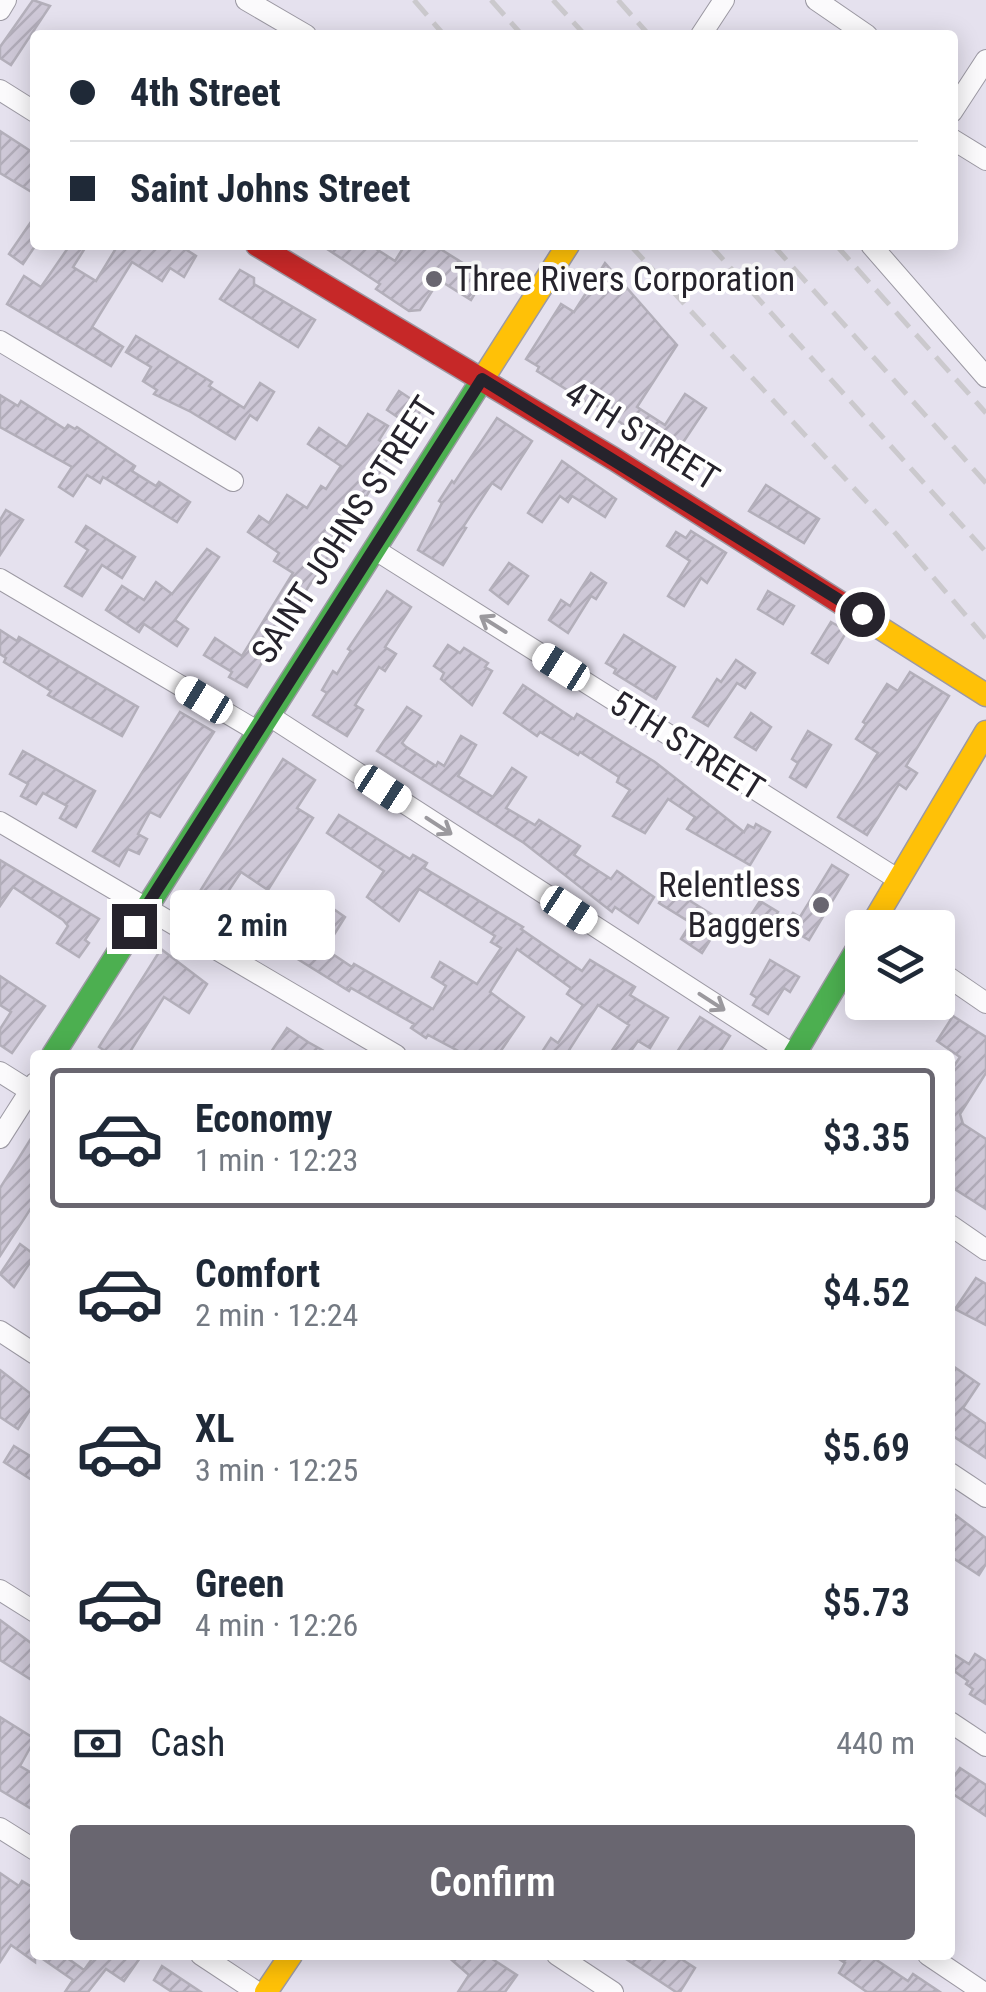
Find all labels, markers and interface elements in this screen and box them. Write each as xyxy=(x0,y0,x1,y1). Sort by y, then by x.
text: 4th Street xyxy=(130,71,281,115)
text: Saint Johns Street xyxy=(130,167,410,211)
place label: Three Rivers Corporation xyxy=(454,259,795,300)
marker: Three Rivers Corporation xyxy=(423,268,445,290)
street label: 4TH STREET xyxy=(558,373,726,499)
street label: SAINT JOHNS STREET xyxy=(243,389,447,671)
route start xyxy=(840,592,885,637)
one-way arrow xyxy=(479,614,508,635)
car xyxy=(528,638,594,696)
car xyxy=(171,672,237,728)
street label: 5TH STREET xyxy=(603,683,771,809)
car xyxy=(350,760,416,818)
one-way arrow xyxy=(425,815,453,836)
place label: Relentless Baggers xyxy=(658,865,801,946)
car xyxy=(536,881,602,939)
callout: 2 min xyxy=(169,891,334,961)
marker: Relentless Baggers xyxy=(810,894,832,916)
route end xyxy=(112,904,157,949)
text: 2 min xyxy=(217,906,288,944)
map controls xyxy=(845,910,955,1020)
button: layers xyxy=(845,910,955,1020)
one-way arrow xyxy=(698,991,726,1012)
icon: car xyxy=(75,1093,165,1183)
text: Economy xyxy=(195,1097,332,1141)
text: $3.35 xyxy=(823,1116,910,1160)
text: 1 min · 12:23 xyxy=(195,1141,358,1179)
icon: car xyxy=(75,1248,165,1338)
text: Comfort xyxy=(195,1252,320,1296)
text: $4.52 xyxy=(823,1271,910,1315)
text: 2 min · 12:24 xyxy=(195,1296,358,1334)
icon: car xyxy=(75,1403,165,1493)
text: XL xyxy=(195,1407,234,1451)
text: $5.69 xyxy=(823,1426,910,1470)
text: 3 min · 12:25 xyxy=(195,1451,358,1489)
icon: car xyxy=(75,1558,165,1648)
text: Green xyxy=(195,1562,285,1606)
text: $5.73 xyxy=(823,1581,910,1625)
text: 4 min · 12:26 xyxy=(195,1606,358,1644)
icon: cash xyxy=(70,1716,125,1771)
text: Cash xyxy=(150,1721,225,1765)
text: 440 m xyxy=(836,1724,915,1762)
button: Confirm xyxy=(70,1825,915,1940)

